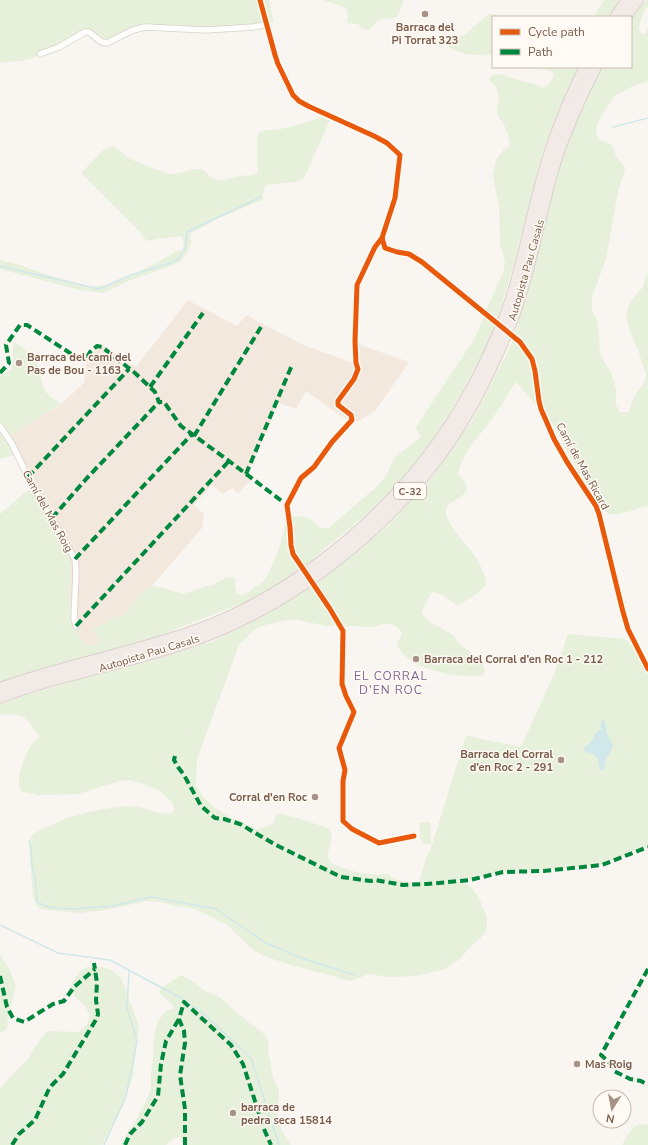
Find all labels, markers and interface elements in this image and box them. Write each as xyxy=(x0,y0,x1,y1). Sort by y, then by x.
marker: Barraca del Pi Torrat 323 xyxy=(420,9,430,19)
legend xyxy=(492,16,632,68)
place label: Barraca del Pi Torrat 323 xyxy=(392,20,458,48)
text: Cycle path xyxy=(528,24,585,40)
text: Path xyxy=(528,44,553,60)
street label: Autopista Pau Casals xyxy=(505,218,548,323)
place label: Barraca del camí del Pas de Bou - 1163 xyxy=(27,350,132,378)
marker: Barraca del camí del Pas de Bou - 1163 xyxy=(14,358,24,368)
street label: Camí de Mas Ricard xyxy=(552,420,613,512)
street label: Camí del Mas Roig xyxy=(19,467,76,555)
road number: C-32 xyxy=(394,483,426,499)
street label: Autopista Pau Casals xyxy=(97,631,202,676)
place label: Barraca del Corral d’en Roc 1 - 212 xyxy=(424,652,604,667)
marker: Barraca del Corral d’en Roc 1 - 212 xyxy=(411,654,421,664)
district label: EL CORRAL D'EN ROC xyxy=(354,668,428,698)
place label: Barraca del Corral d’en Roc 2 - 291 xyxy=(460,747,553,775)
marker: Barraca del Corral d’en Roc 2 - 291 xyxy=(556,755,566,765)
place label: Corral d'en Roc xyxy=(229,790,308,805)
marker: Corral d'en Roc xyxy=(310,792,320,802)
place label: Mas Roig xyxy=(585,1057,632,1072)
marker: Mas Roig xyxy=(572,1059,582,1069)
north arrow xyxy=(592,1089,632,1129)
place label: barraca de pedra seca 15814 xyxy=(241,1100,332,1128)
marker: barraca de pedra seca 15814 xyxy=(228,1108,238,1118)
text: N xyxy=(605,1110,616,1126)

